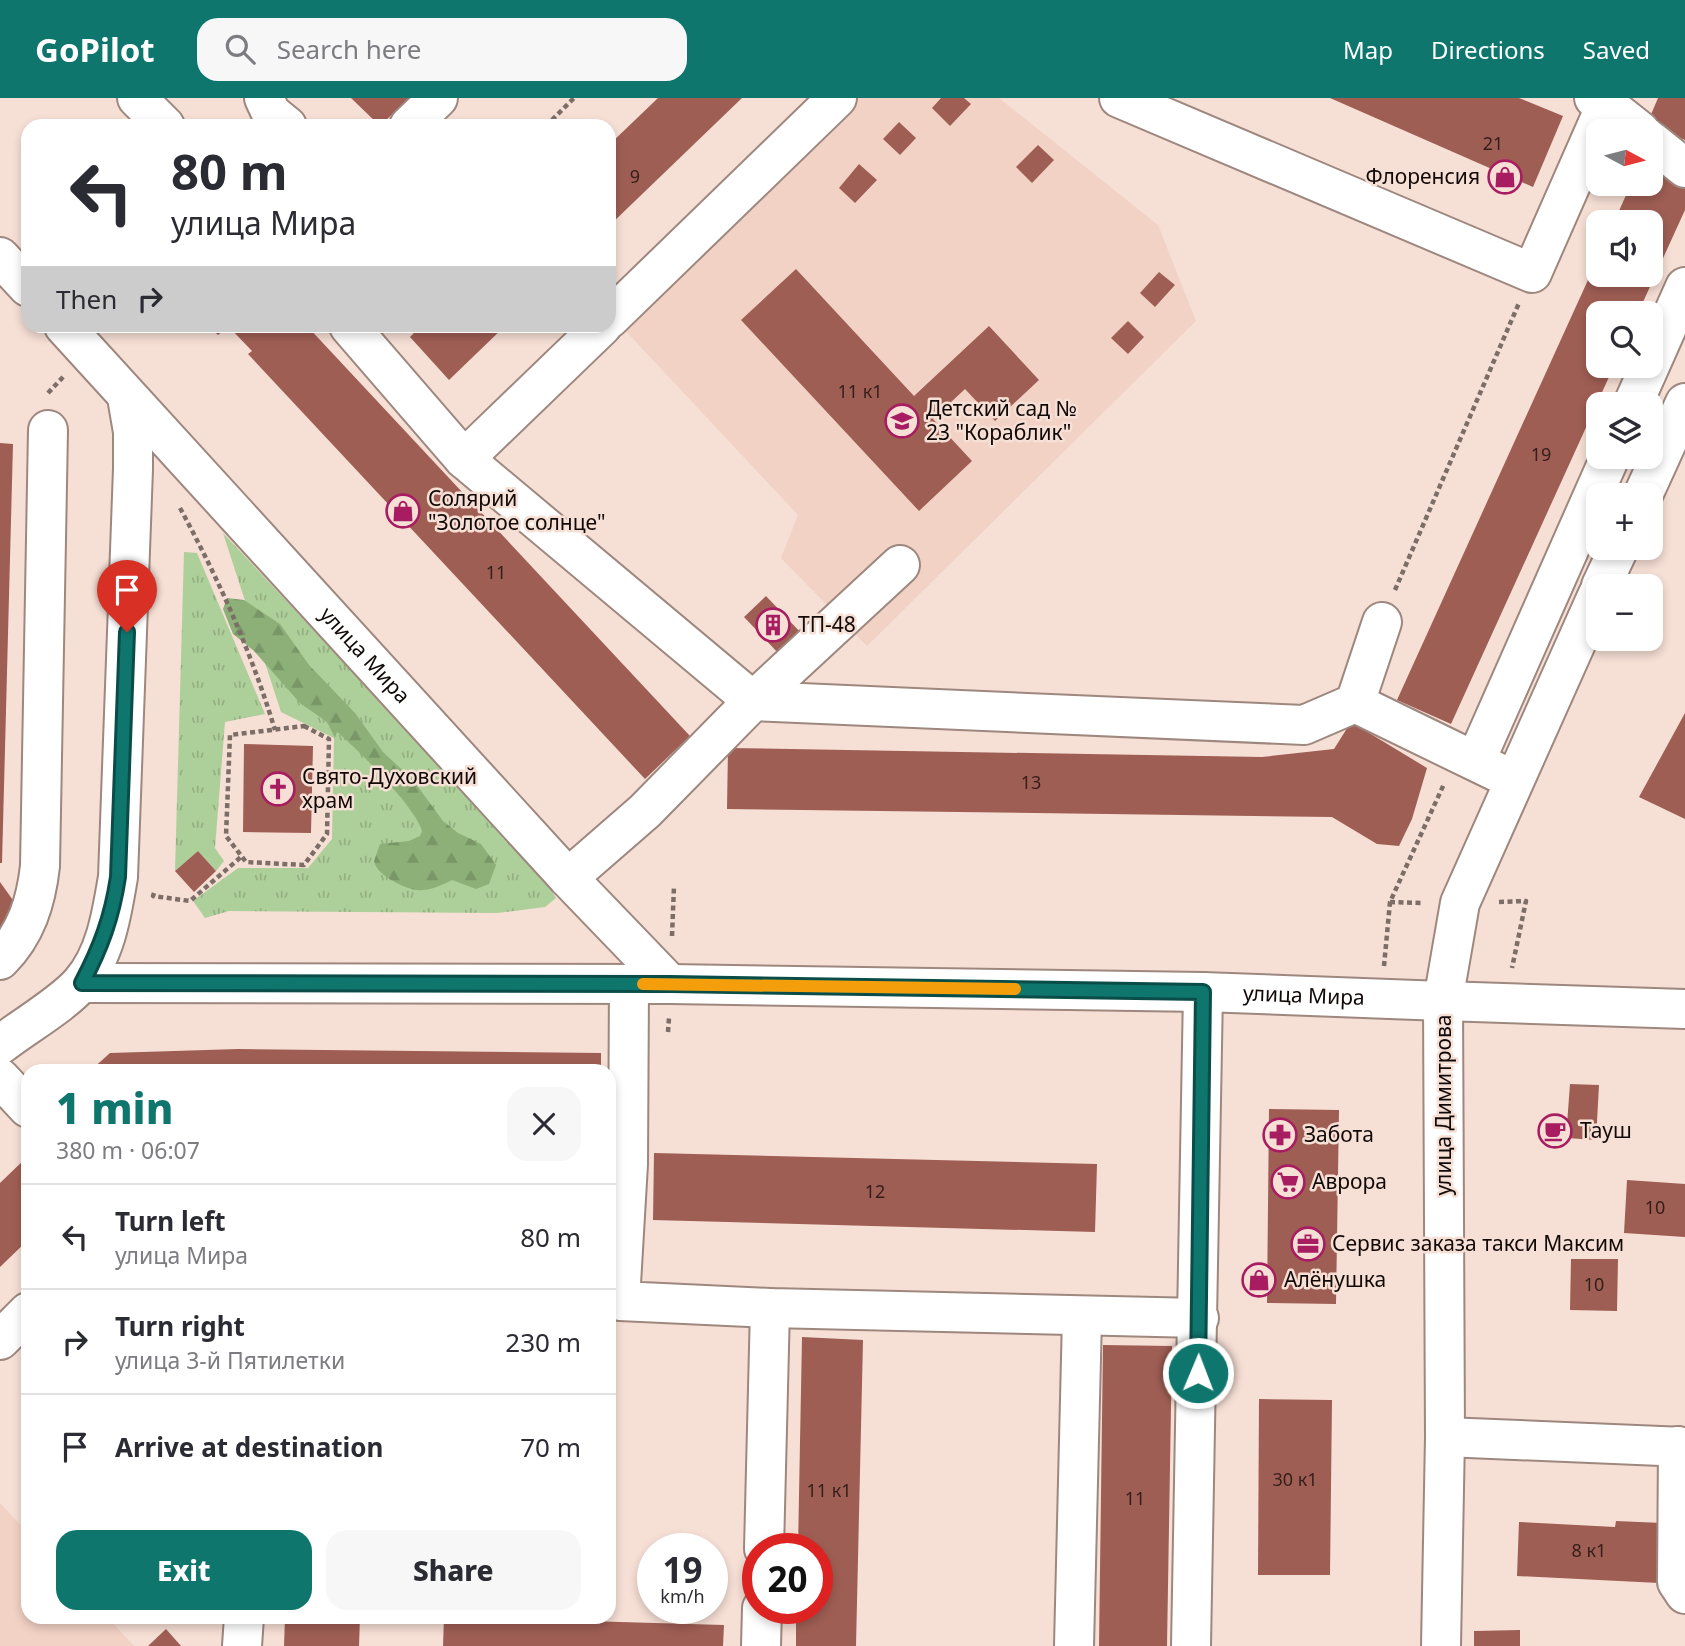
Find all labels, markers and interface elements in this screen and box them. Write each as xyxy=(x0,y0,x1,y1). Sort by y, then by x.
search box xyxy=(197,18,687,81)
text: GoPilot xyxy=(35,27,155,72)
icon: search xyxy=(221,30,259,68)
text: Search here xyxy=(277,31,421,67)
text: Map xyxy=(1343,33,1393,66)
text: Directions xyxy=(1431,33,1545,66)
text: Saved xyxy=(1583,33,1650,66)
north arrow xyxy=(1586,119,1662,196)
map controls xyxy=(1586,119,1663,651)
house number: 21 xyxy=(1483,131,1503,155)
text: 80 m xyxy=(171,138,288,204)
icon: left xyxy=(56,147,147,238)
shop icon: Флоренсия xyxy=(1486,158,1524,196)
place label: Флоренсия xyxy=(1366,162,1480,190)
house number: 9 xyxy=(630,164,640,188)
text: улица Мира xyxy=(171,201,356,244)
button: sound xyxy=(1586,210,1663,287)
icon: right xyxy=(131,280,169,318)
text: Then xyxy=(56,281,117,317)
button: search xyxy=(1586,301,1663,378)
house number: 11 к1 xyxy=(837,379,883,403)
button: layers xyxy=(1586,392,1663,469)
place label: Детский сад № 23 "Кораблик" xyxy=(926,394,1077,446)
school or university icon: Детский сад № 23 "Кораблик" xyxy=(883,402,921,440)
house number: 19 xyxy=(1531,442,1551,466)
button: + xyxy=(1586,483,1663,560)
place label: Солярий "Золотое солнце" xyxy=(428,484,606,536)
shop icon: Солярий "Золотое солнце" xyxy=(384,492,422,530)
pin xyxy=(97,560,157,632)
house number: 11 xyxy=(486,560,506,584)
icon: arrive xyxy=(108,571,146,609)
button: − xyxy=(1586,574,1663,651)
street label: улица Мира xyxy=(314,600,417,709)
building icon: ТП-48 xyxy=(754,606,792,644)
place label: ТП-48 xyxy=(798,610,856,638)
place label: Свято-Духовский храм xyxy=(302,762,477,814)
church icon: Свято-Духовский храм xyxy=(259,770,297,808)
house number: 13 xyxy=(1021,770,1041,794)
street label: улица Мира xyxy=(1243,979,1365,1011)
street label: улица Димитрова xyxy=(1429,1014,1457,1196)
text: 1 min xyxy=(56,1079,173,1136)
button: close xyxy=(507,1087,581,1161)
cafe icon: Тауш xyxy=(1536,1112,1574,1150)
pharmacy icon: Забота xyxy=(1261,1116,1299,1154)
place label: Тауш xyxy=(1580,1116,1632,1144)
place label: Забота xyxy=(1304,1120,1374,1148)
text: 380 m · 06:07 xyxy=(56,1134,200,1166)
supermarket icon: Аврора xyxy=(1269,1163,1307,1201)
place label: Аврора xyxy=(1312,1167,1387,1195)
house number: 12 xyxy=(865,1179,885,1203)
house number: 10 xyxy=(1645,1195,1665,1219)
text: Turn left xyxy=(115,1203,226,1239)
icon: left xyxy=(56,1218,94,1256)
text: 80 m xyxy=(520,1219,581,1255)
office icon: Сервис заказа такси Максим xyxy=(1289,1225,1327,1263)
place label: Сервис заказа такси Максим xyxy=(1332,1229,1624,1257)
text: улица Мира xyxy=(115,1239,248,1271)
shop icon: Алёнушка xyxy=(1240,1261,1278,1299)
place label: Алёнушка xyxy=(1284,1265,1386,1293)
house number: 10 xyxy=(1584,1272,1604,1296)
text: Turn right xyxy=(115,1308,245,1344)
icon: right xyxy=(56,1323,94,1361)
text: 230 m xyxy=(505,1324,581,1360)
position arrow xyxy=(1161,1336,1235,1410)
text: улица 3-й Пятилетки xyxy=(115,1344,345,1376)
icon: arrive xyxy=(56,1428,94,1466)
text: Arrive at destination xyxy=(115,1429,384,1465)
text: 70 m xyxy=(520,1429,581,1465)
house number: 30 к1 xyxy=(1272,1467,1318,1491)
house number: 11 к1 xyxy=(806,1478,852,1502)
house number: 11 xyxy=(1125,1486,1145,1510)
button: Exit xyxy=(56,1530,312,1610)
button: Share xyxy=(326,1530,581,1610)
speed limit sign: 20 xyxy=(742,1533,833,1624)
house number: 8 к1 xyxy=(1572,1538,1606,1562)
text: 19 xyxy=(662,1546,703,1593)
text: km/h xyxy=(660,1584,705,1608)

